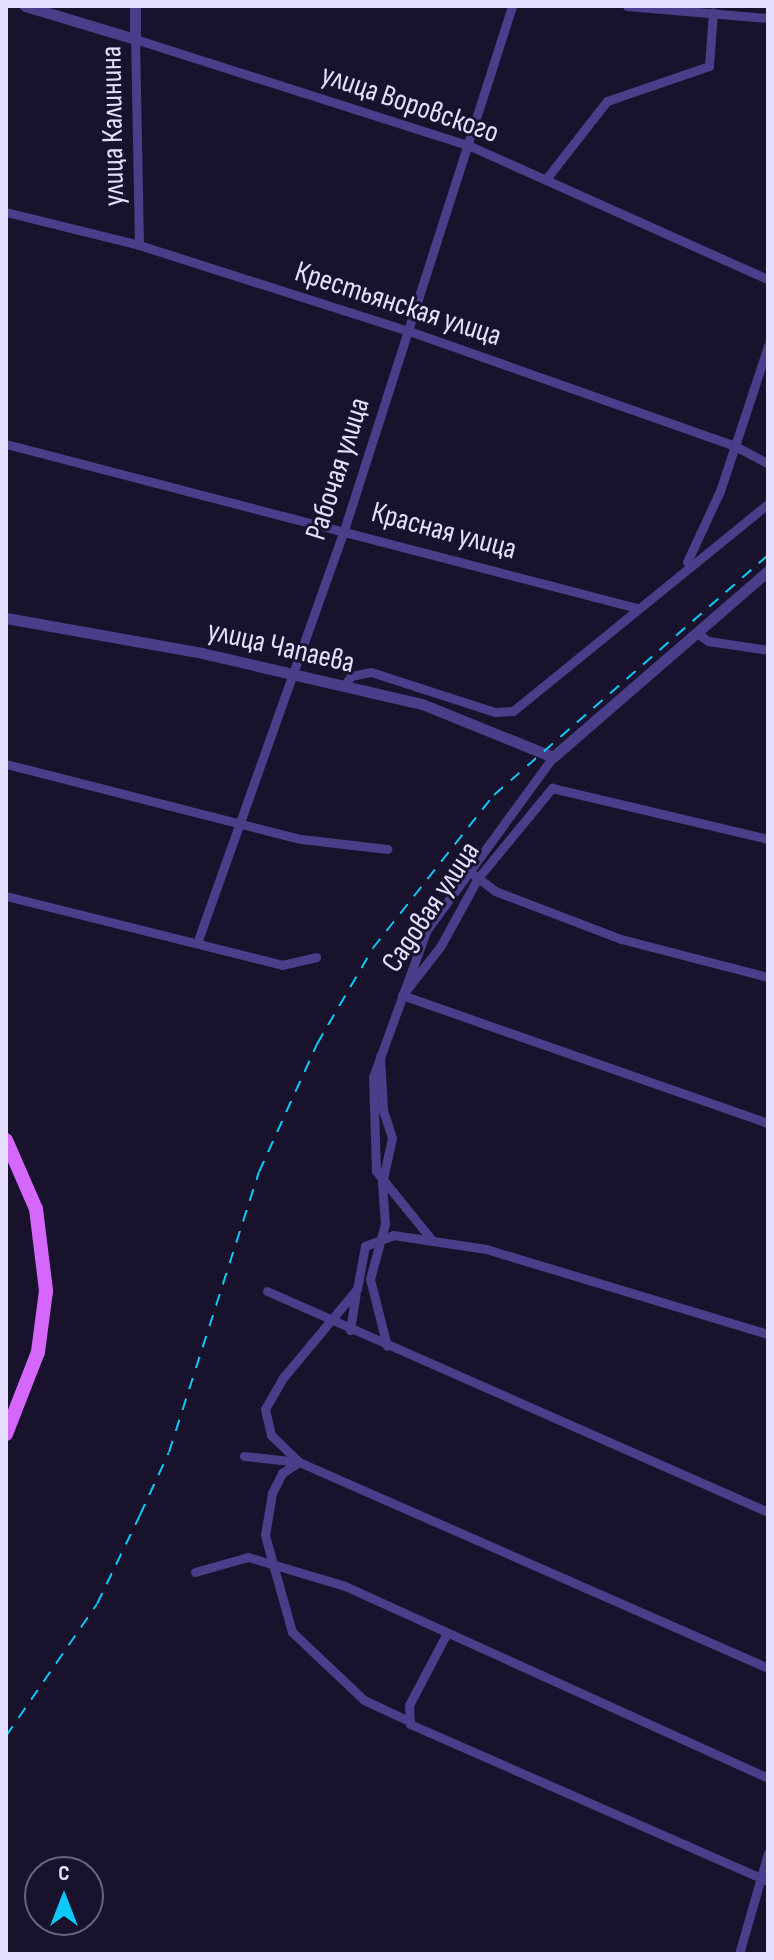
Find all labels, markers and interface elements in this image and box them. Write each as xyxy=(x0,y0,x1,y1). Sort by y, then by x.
street label: улица Калинина xyxy=(94,46,132,206)
street label: улица Воровского xyxy=(316,57,504,151)
street label: Крестьянская улица xyxy=(290,254,506,354)
street label: Рабочая улица xyxy=(298,393,378,545)
street label: Красная улица xyxy=(368,494,520,568)
street label: улица Чапаева xyxy=(204,613,358,681)
street label: Садовая улица xyxy=(374,835,488,979)
north arrow xyxy=(24,1856,104,1936)
text: С xyxy=(58,1860,70,1887)

